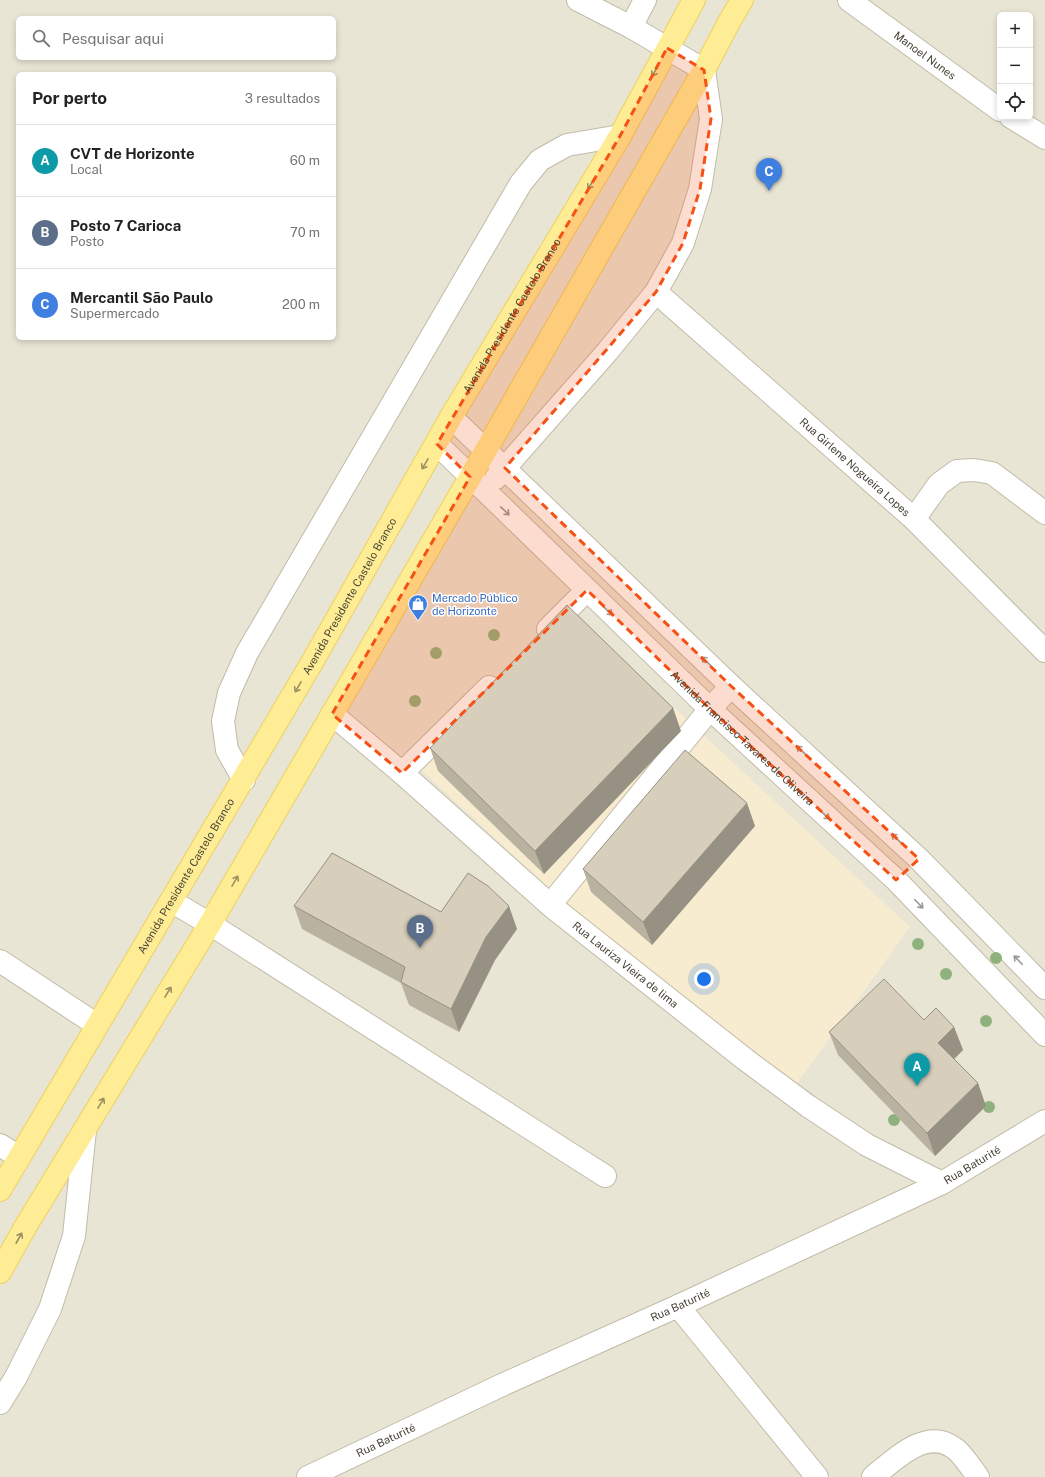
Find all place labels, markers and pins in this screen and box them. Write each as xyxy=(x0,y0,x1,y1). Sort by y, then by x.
pin: C xyxy=(756,158,782,191)
place label: Mercado Público de Horizonte xyxy=(432,592,518,617)
shop icon: Mercado Público de Horizonte xyxy=(407,593,429,621)
pin: B xyxy=(407,915,433,948)
pin: A xyxy=(904,1053,930,1086)

